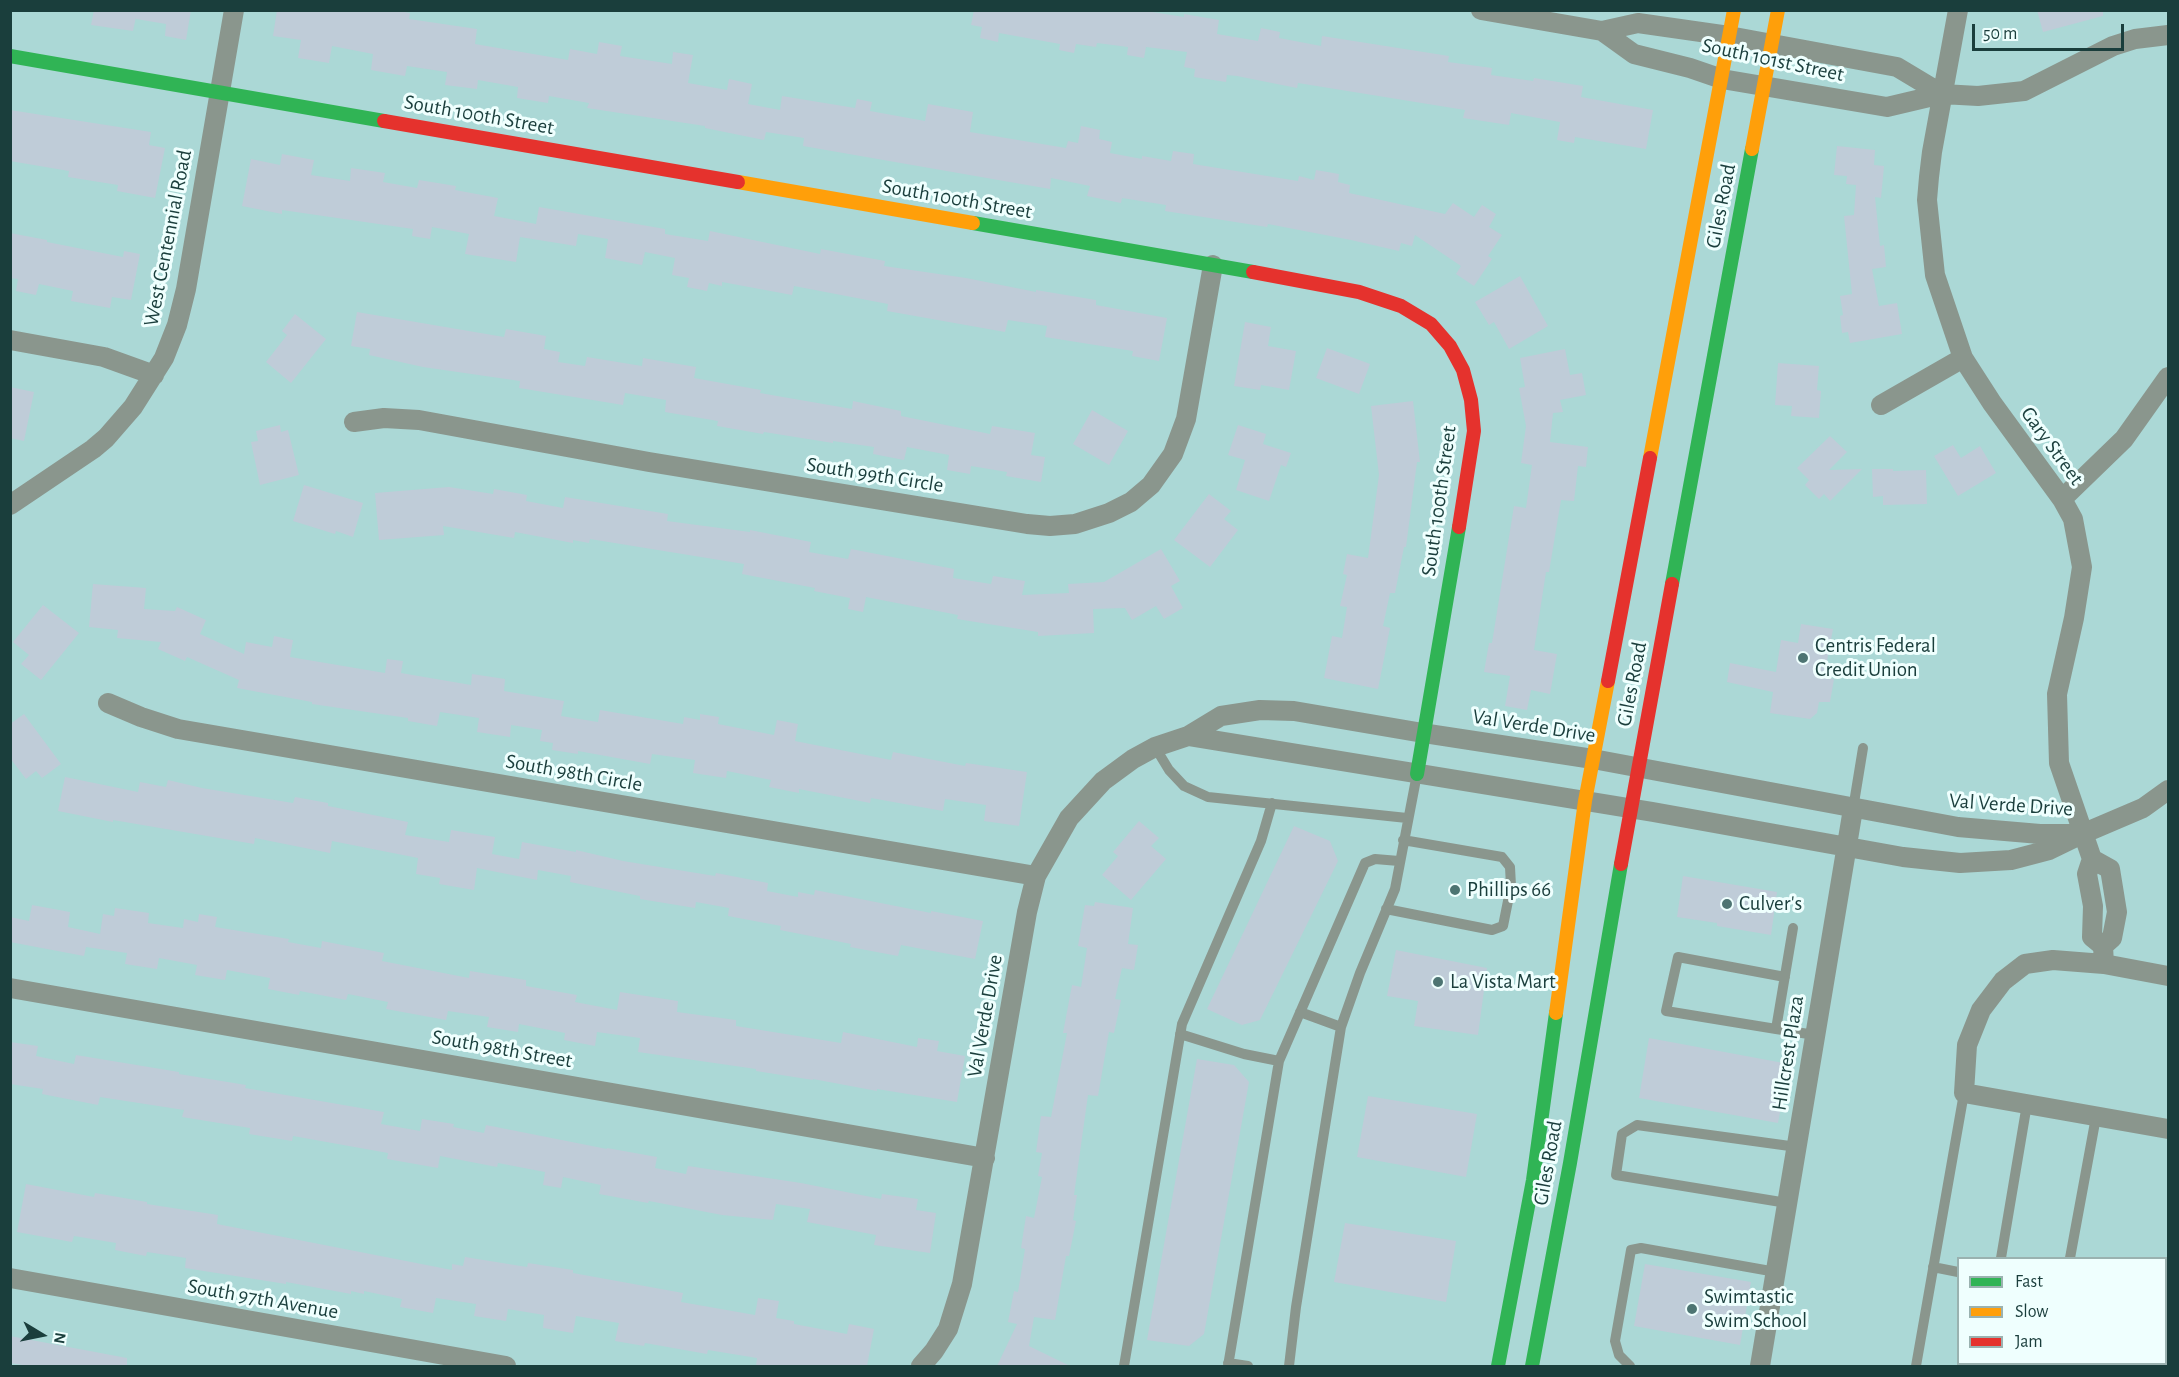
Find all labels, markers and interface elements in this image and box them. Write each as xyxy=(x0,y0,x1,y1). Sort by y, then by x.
scale bar xyxy=(1975,12,2126,50)
text: 50 m xyxy=(1983,25,2017,43)
street label: South 101st Street xyxy=(1700,33,1846,87)
street label: South 100th Street xyxy=(402,89,556,141)
street label: West Centennial Road xyxy=(139,148,197,328)
street label: Giles Road xyxy=(1700,162,1742,250)
street label: South 100th Street xyxy=(880,173,1034,225)
street label: Gary Street xyxy=(2015,402,2089,490)
street label: South 100th Street xyxy=(1416,424,1462,578)
street label: South 99th Circle xyxy=(805,452,945,498)
place label: Centris Federal Credit Union xyxy=(1815,633,1936,683)
street label: Giles Road xyxy=(1611,640,1653,728)
marker: Centris Federal Credit Union xyxy=(1796,651,1810,665)
street label: Val Verde Drive xyxy=(1471,704,1597,748)
street label: South 98th Circle xyxy=(504,749,644,797)
street label: Val Verde Drive xyxy=(1948,788,2074,822)
place label: Phillips 66 xyxy=(1467,877,1551,903)
marker: Phillips 66 xyxy=(1448,883,1462,897)
place label: Culver's xyxy=(1739,891,1802,917)
marker: Culver's xyxy=(1720,897,1734,911)
street label: Val Verde Drive xyxy=(962,953,1008,1079)
place label: La Vista Mart xyxy=(1450,969,1556,995)
marker: La Vista Mart xyxy=(1431,975,1445,989)
street label: Hillcrest Plaza xyxy=(1766,994,1810,1112)
street label: South 98th Street xyxy=(430,1024,574,1074)
street label: Giles Road xyxy=(1528,1119,1568,1207)
legend xyxy=(1957,1257,2167,1365)
street label: South 97th Avenue xyxy=(186,1273,340,1325)
text: Fast xyxy=(2015,1273,2043,1291)
place label: Swimtastic Swim School xyxy=(1704,1284,1807,1334)
marker: Swimtastic Swim School xyxy=(1685,1302,1699,1316)
text: Slow xyxy=(2015,1303,2048,1321)
north arrow xyxy=(12,1305,72,1365)
text: N xyxy=(51,1331,69,1345)
text: Jam xyxy=(2015,1333,2043,1351)

